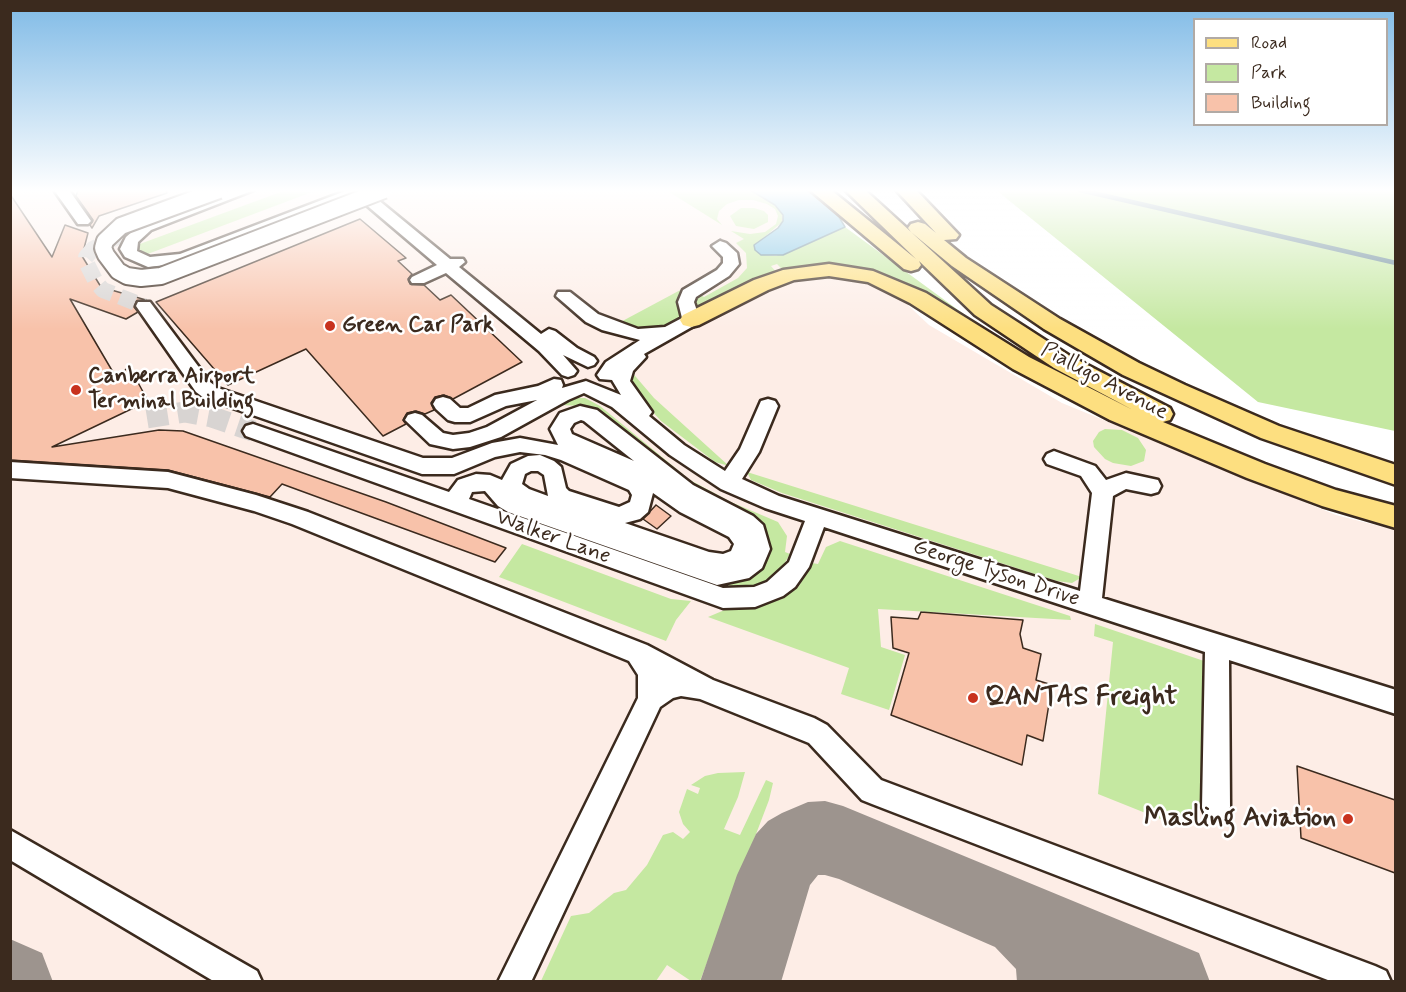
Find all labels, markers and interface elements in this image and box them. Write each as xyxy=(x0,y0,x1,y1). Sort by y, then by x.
legend xyxy=(1193,18,1388,126)
text: Road xyxy=(1251,31,1287,55)
text: Park xyxy=(1251,61,1287,85)
text: Building xyxy=(1251,91,1311,115)
place label: Green Car Park xyxy=(342,313,494,339)
marker: Green Car Park xyxy=(323,319,337,333)
street label: Pialligo Avenue xyxy=(1036,337,1172,427)
place label: Canberra Airport Terminal Building xyxy=(88,364,255,416)
marker: Canberra Airport Terminal Building xyxy=(69,383,83,397)
street label: Walker Lane xyxy=(492,505,614,571)
street label: George Tyson Drive xyxy=(909,535,1083,613)
place label: QANTAS Freight xyxy=(985,682,1177,714)
marker: QANTAS Freight xyxy=(966,691,980,705)
place label: Masling Aviation xyxy=(1144,803,1336,835)
marker: Masling Aviation xyxy=(1341,812,1355,826)

